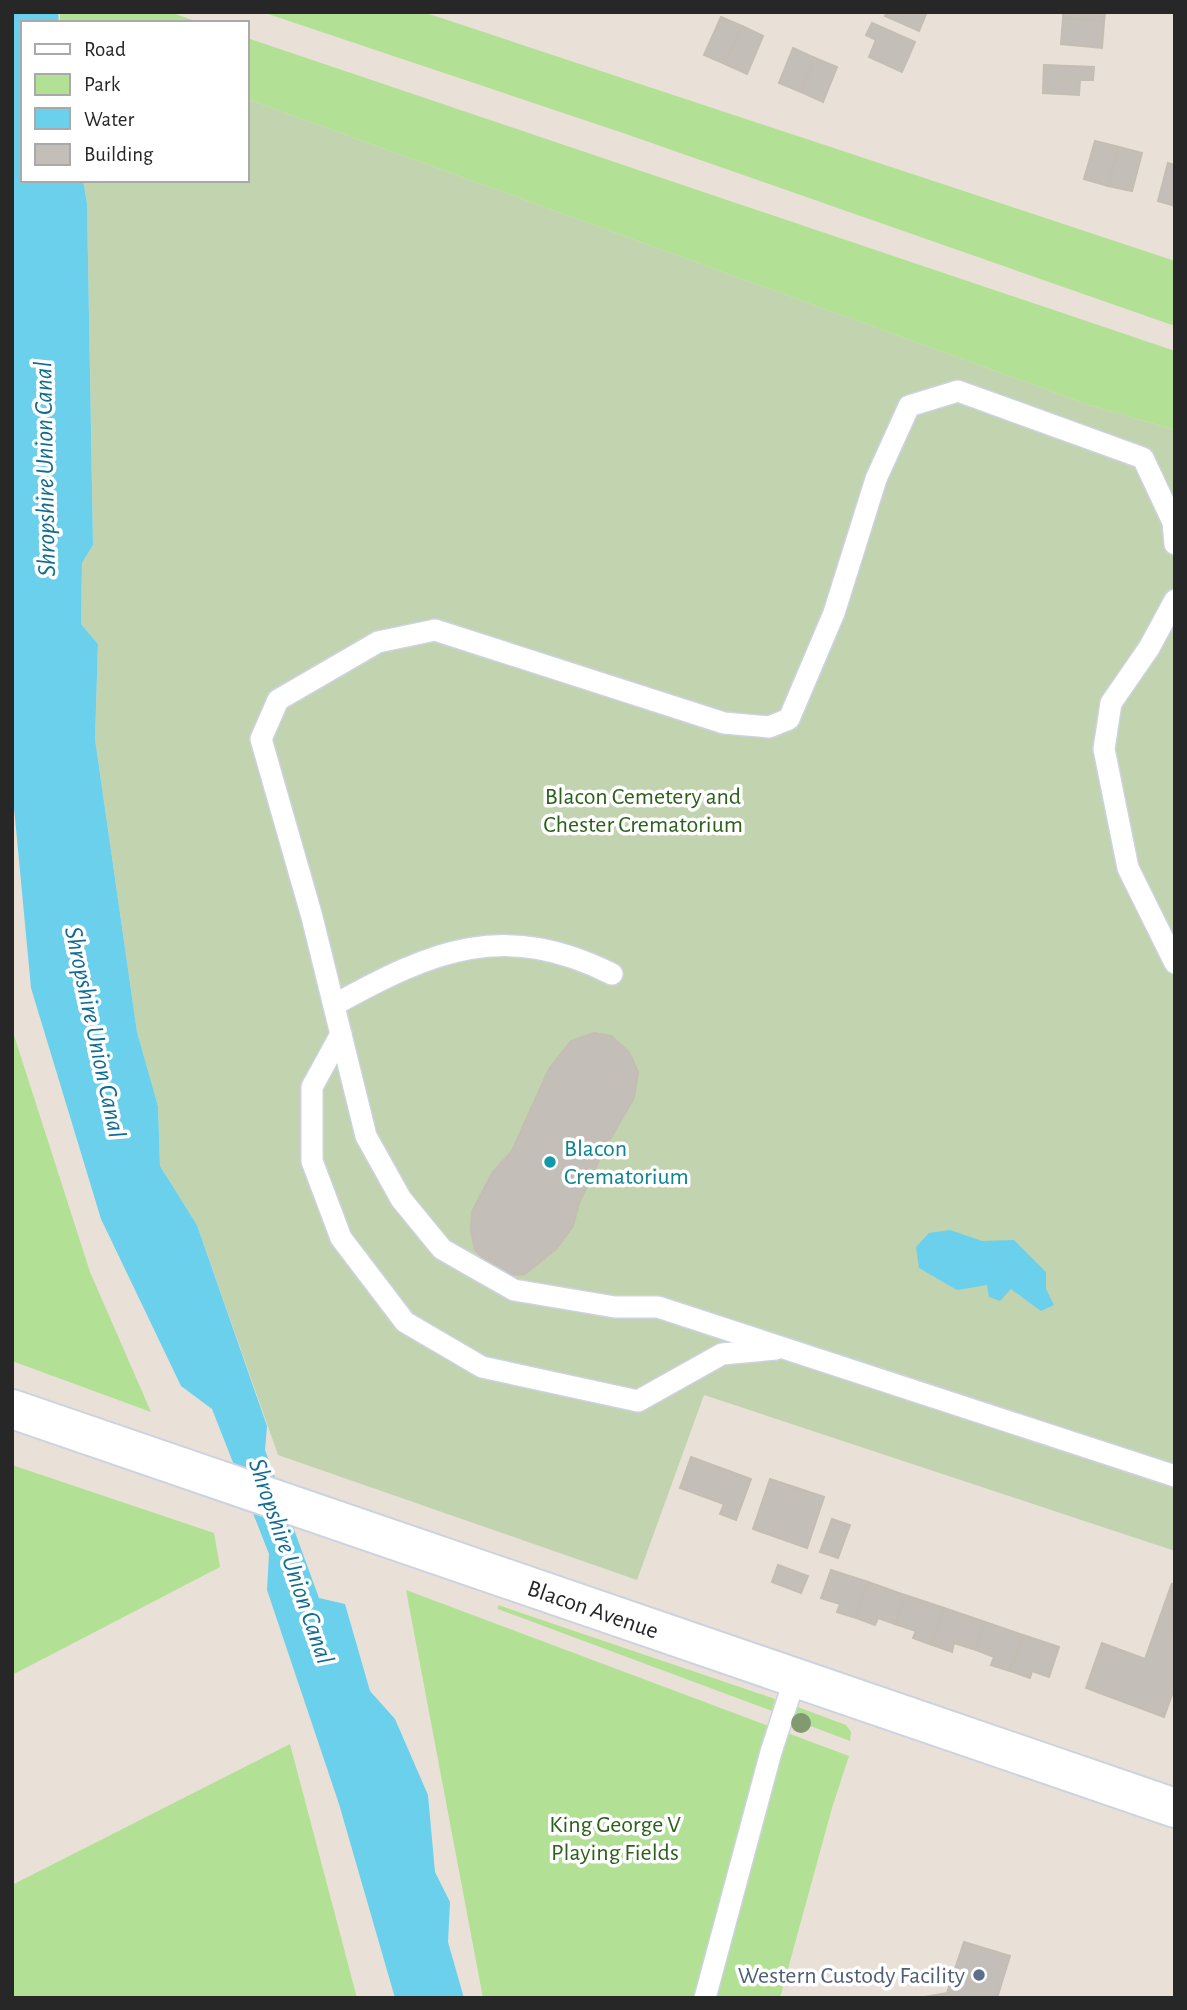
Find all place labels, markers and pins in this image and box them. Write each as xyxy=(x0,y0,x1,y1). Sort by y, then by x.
place label: Blacon Crematorium xyxy=(564,1137,689,1189)
marker: Blacon Crematorium xyxy=(542,1154,558,1170)
place label: Western Custody Facility xyxy=(738,1964,965,1988)
marker: Western Custody Facility xyxy=(971,1967,987,1983)

